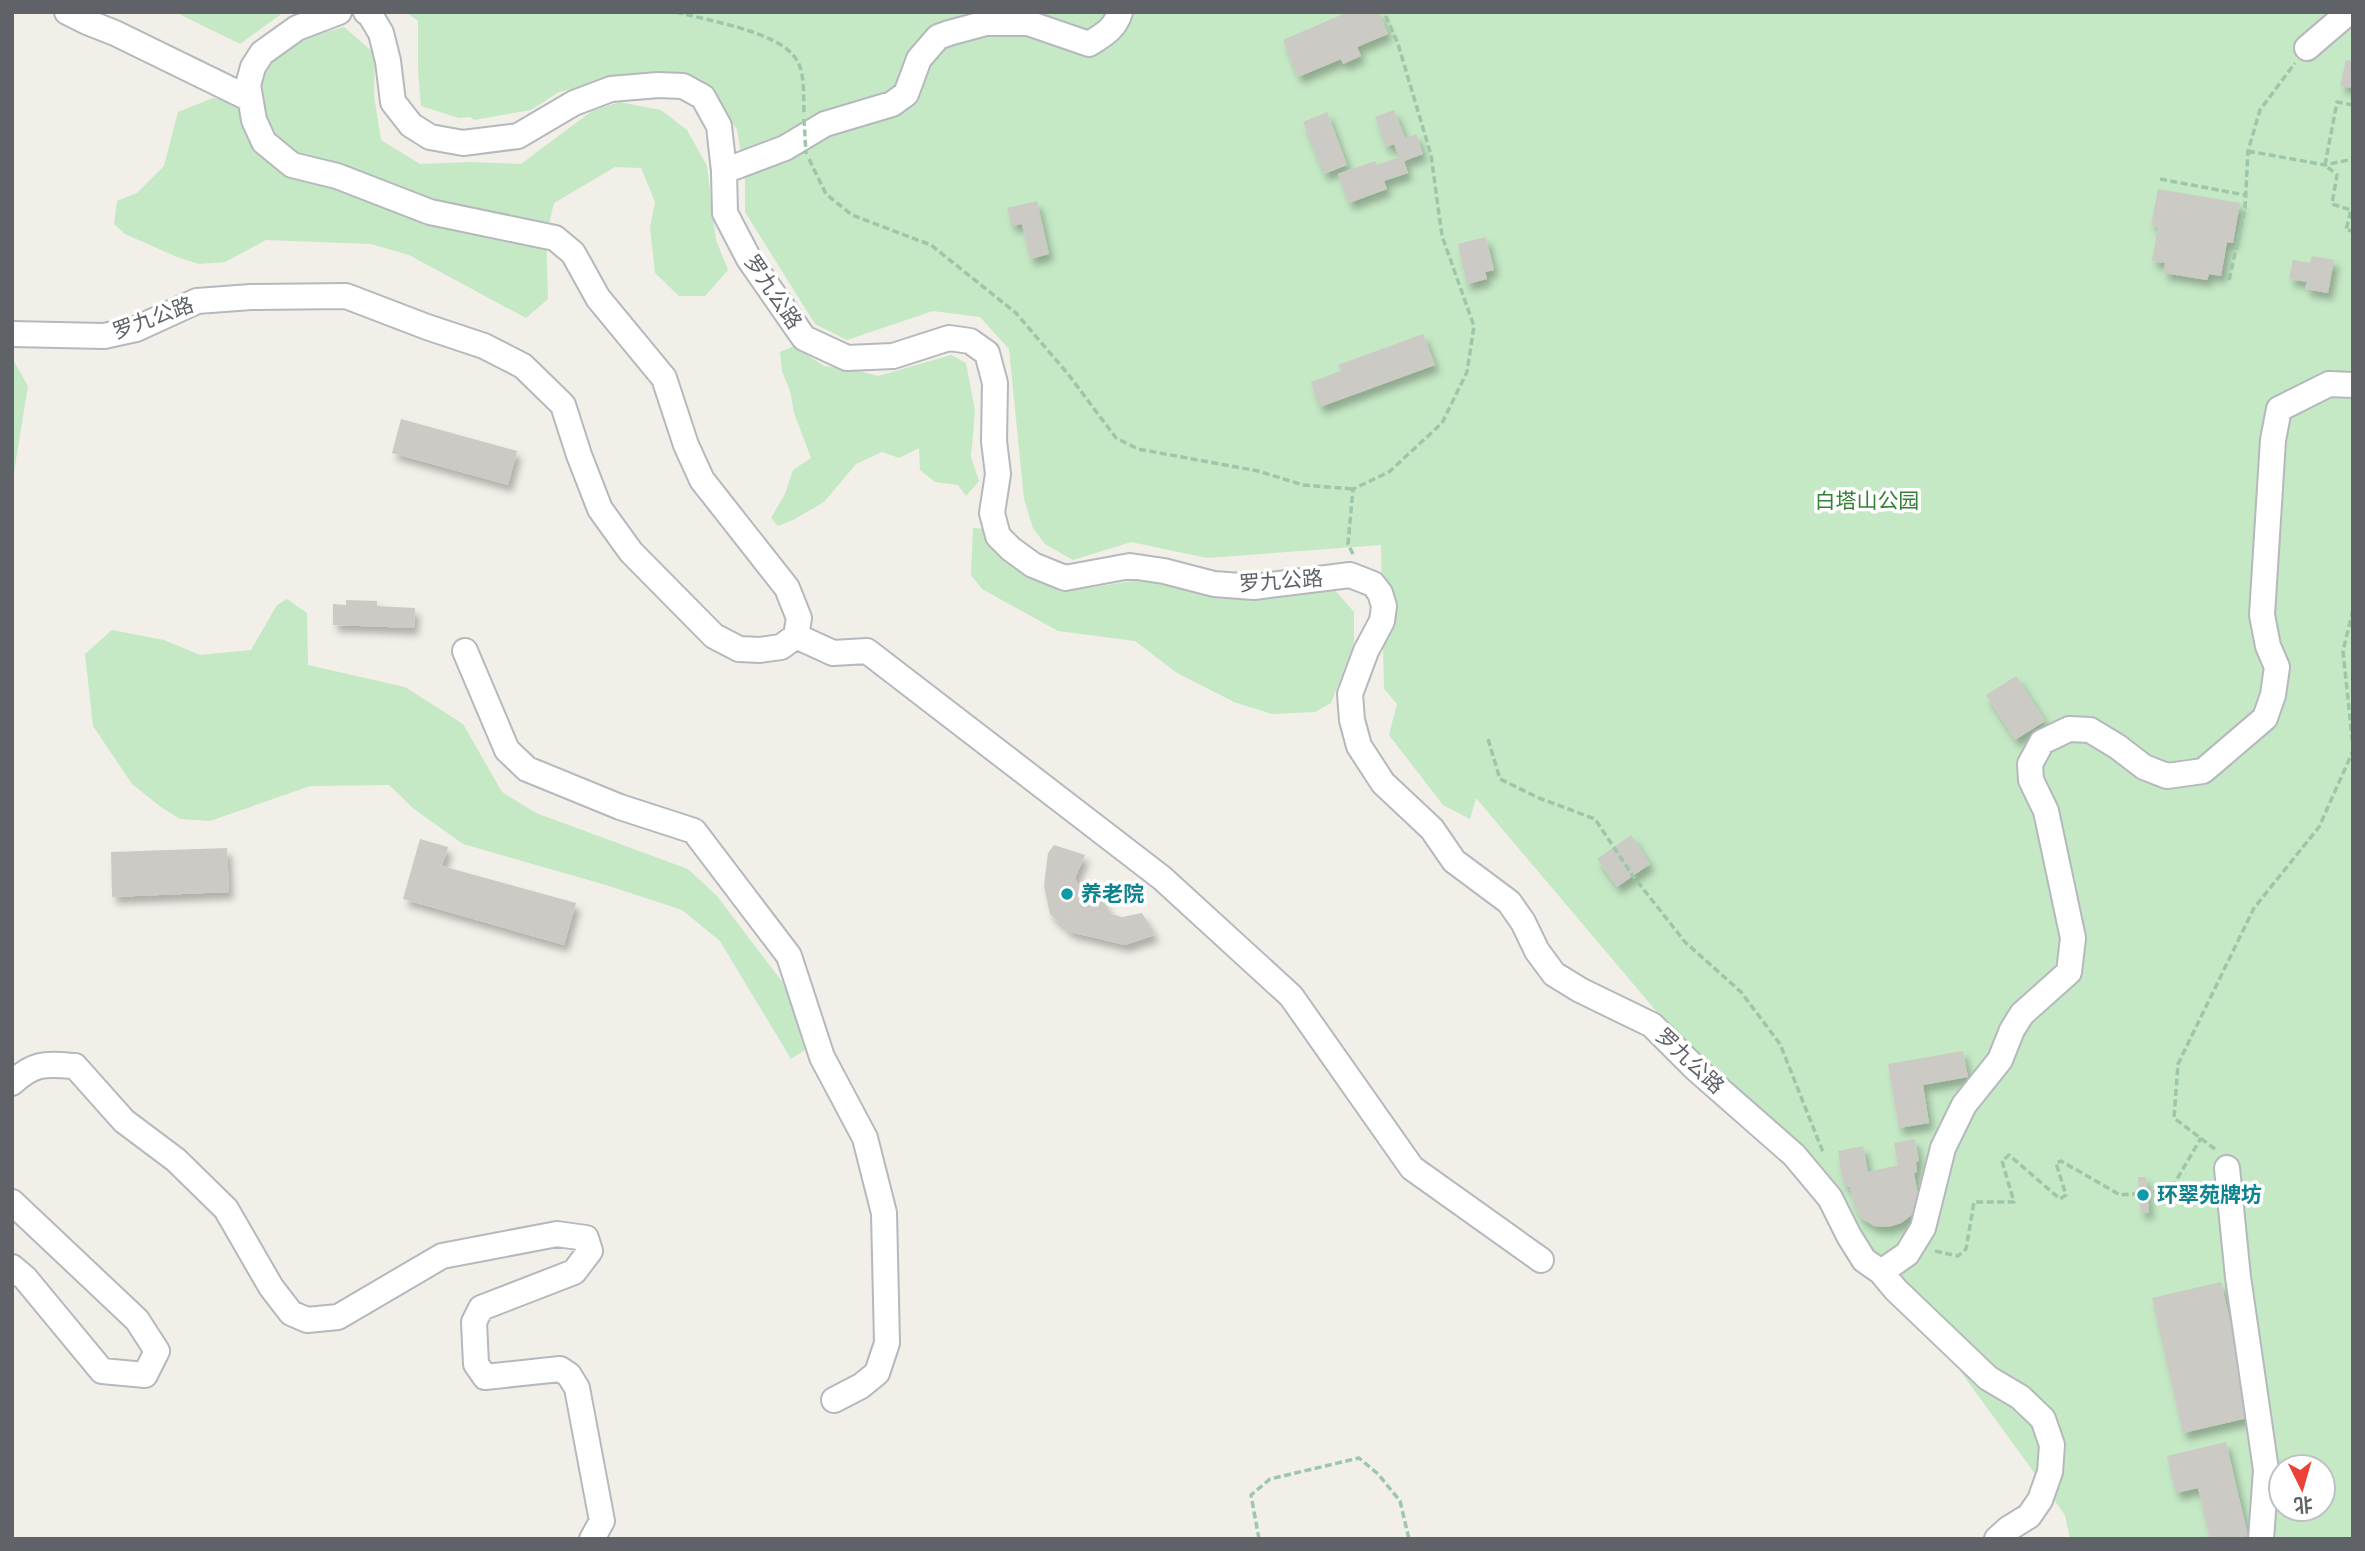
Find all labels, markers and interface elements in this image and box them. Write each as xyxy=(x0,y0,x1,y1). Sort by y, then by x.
street label: 罗九公路 xyxy=(738,249,809,335)
street label: 罗九公路 xyxy=(108,290,197,346)
park label: 白塔山公园 xyxy=(1815,486,1920,515)
street label: 罗九公路 xyxy=(1238,563,1324,598)
place label: 养老院 xyxy=(1081,879,1144,908)
marker: 养老院 xyxy=(1059,886,1075,902)
street label: 罗九公路 xyxy=(1650,1021,1731,1100)
place label: 环翠苑牌坊 xyxy=(2157,1180,2262,1209)
marker: 环翠苑牌坊 xyxy=(2135,1187,2151,1203)
north arrow xyxy=(2267,1453,2337,1523)
text: 北 xyxy=(2293,1491,2314,1519)

